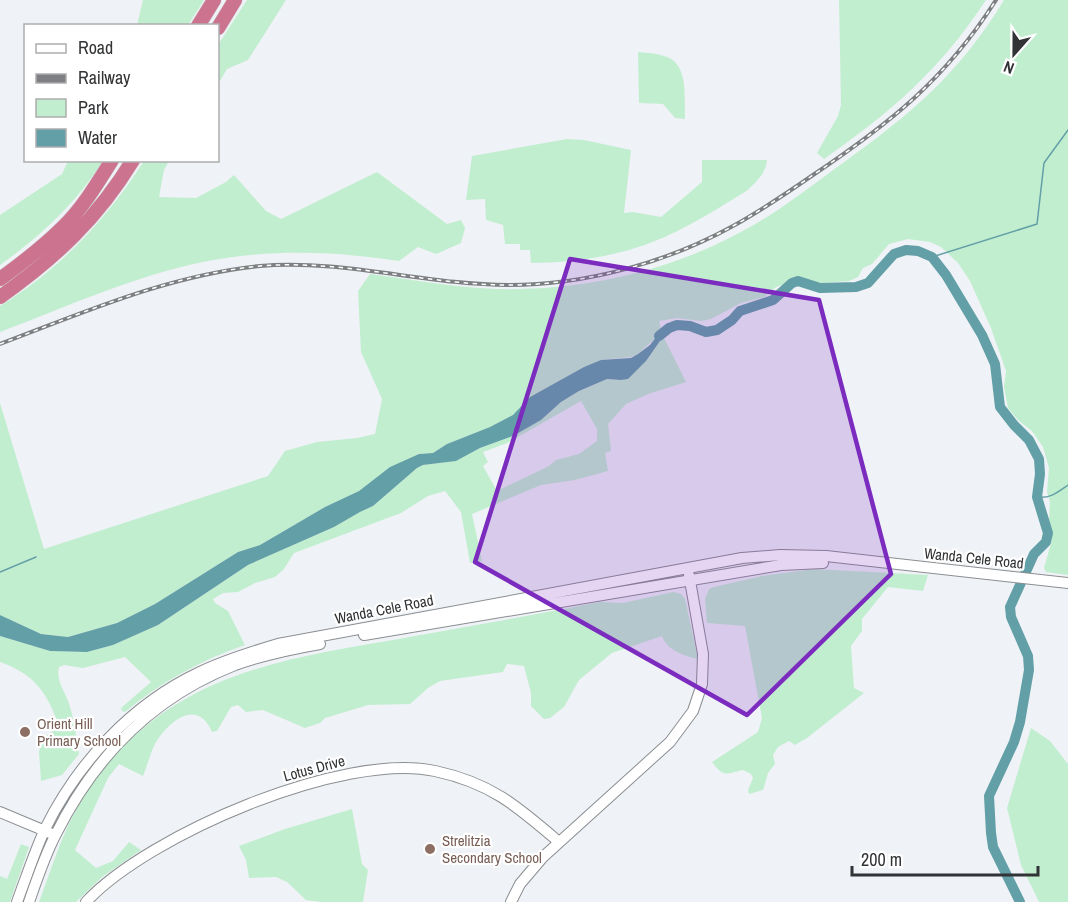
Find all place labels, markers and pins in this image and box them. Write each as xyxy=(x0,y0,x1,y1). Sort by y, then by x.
place label: Orient Hill Primary School xyxy=(37,713,121,751)
marker: Orient Hill Primary School xyxy=(18,725,32,739)
place label: Strelitzia Secondary School xyxy=(442,830,542,868)
marker: Strelitzia Secondary School xyxy=(423,842,437,856)

